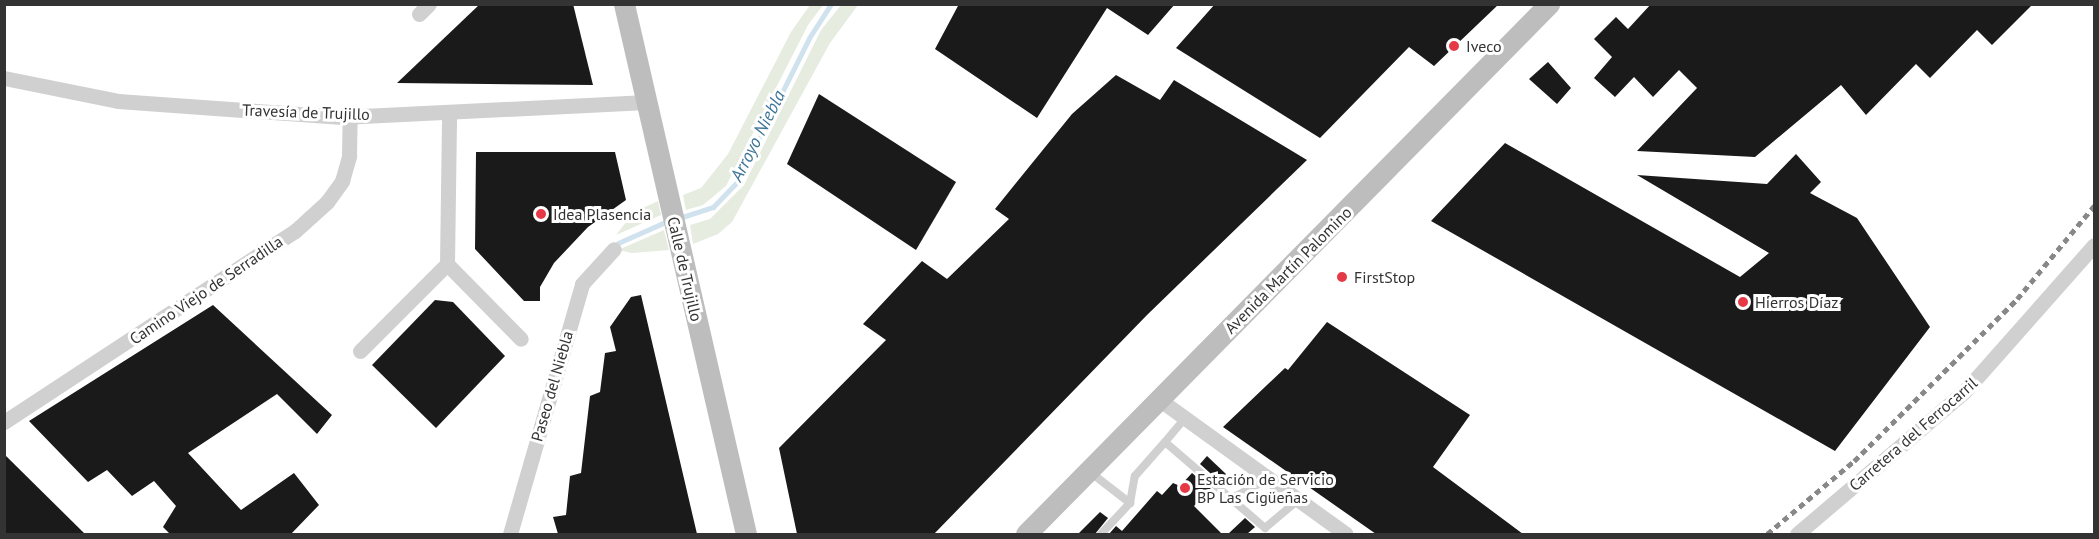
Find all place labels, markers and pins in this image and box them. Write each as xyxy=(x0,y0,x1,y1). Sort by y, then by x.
place label: Iveco xyxy=(1466,36,1502,56)
marker: Iveco xyxy=(1447,39,1461,53)
place label: Idea Plasencia xyxy=(553,204,651,224)
marker: Idea Plasencia xyxy=(534,207,548,221)
place label: FirstStop xyxy=(1354,267,1415,287)
marker: FirstStop xyxy=(1335,270,1349,284)
place label: Hierros Díaz xyxy=(1755,292,1838,312)
marker: Hierros Díaz xyxy=(1736,295,1750,309)
place label: Estación de Servicio BP Las Cigüeñas xyxy=(1197,469,1334,507)
marker: Estación de Servicio BP Las Cigüeñas xyxy=(1178,481,1192,495)

